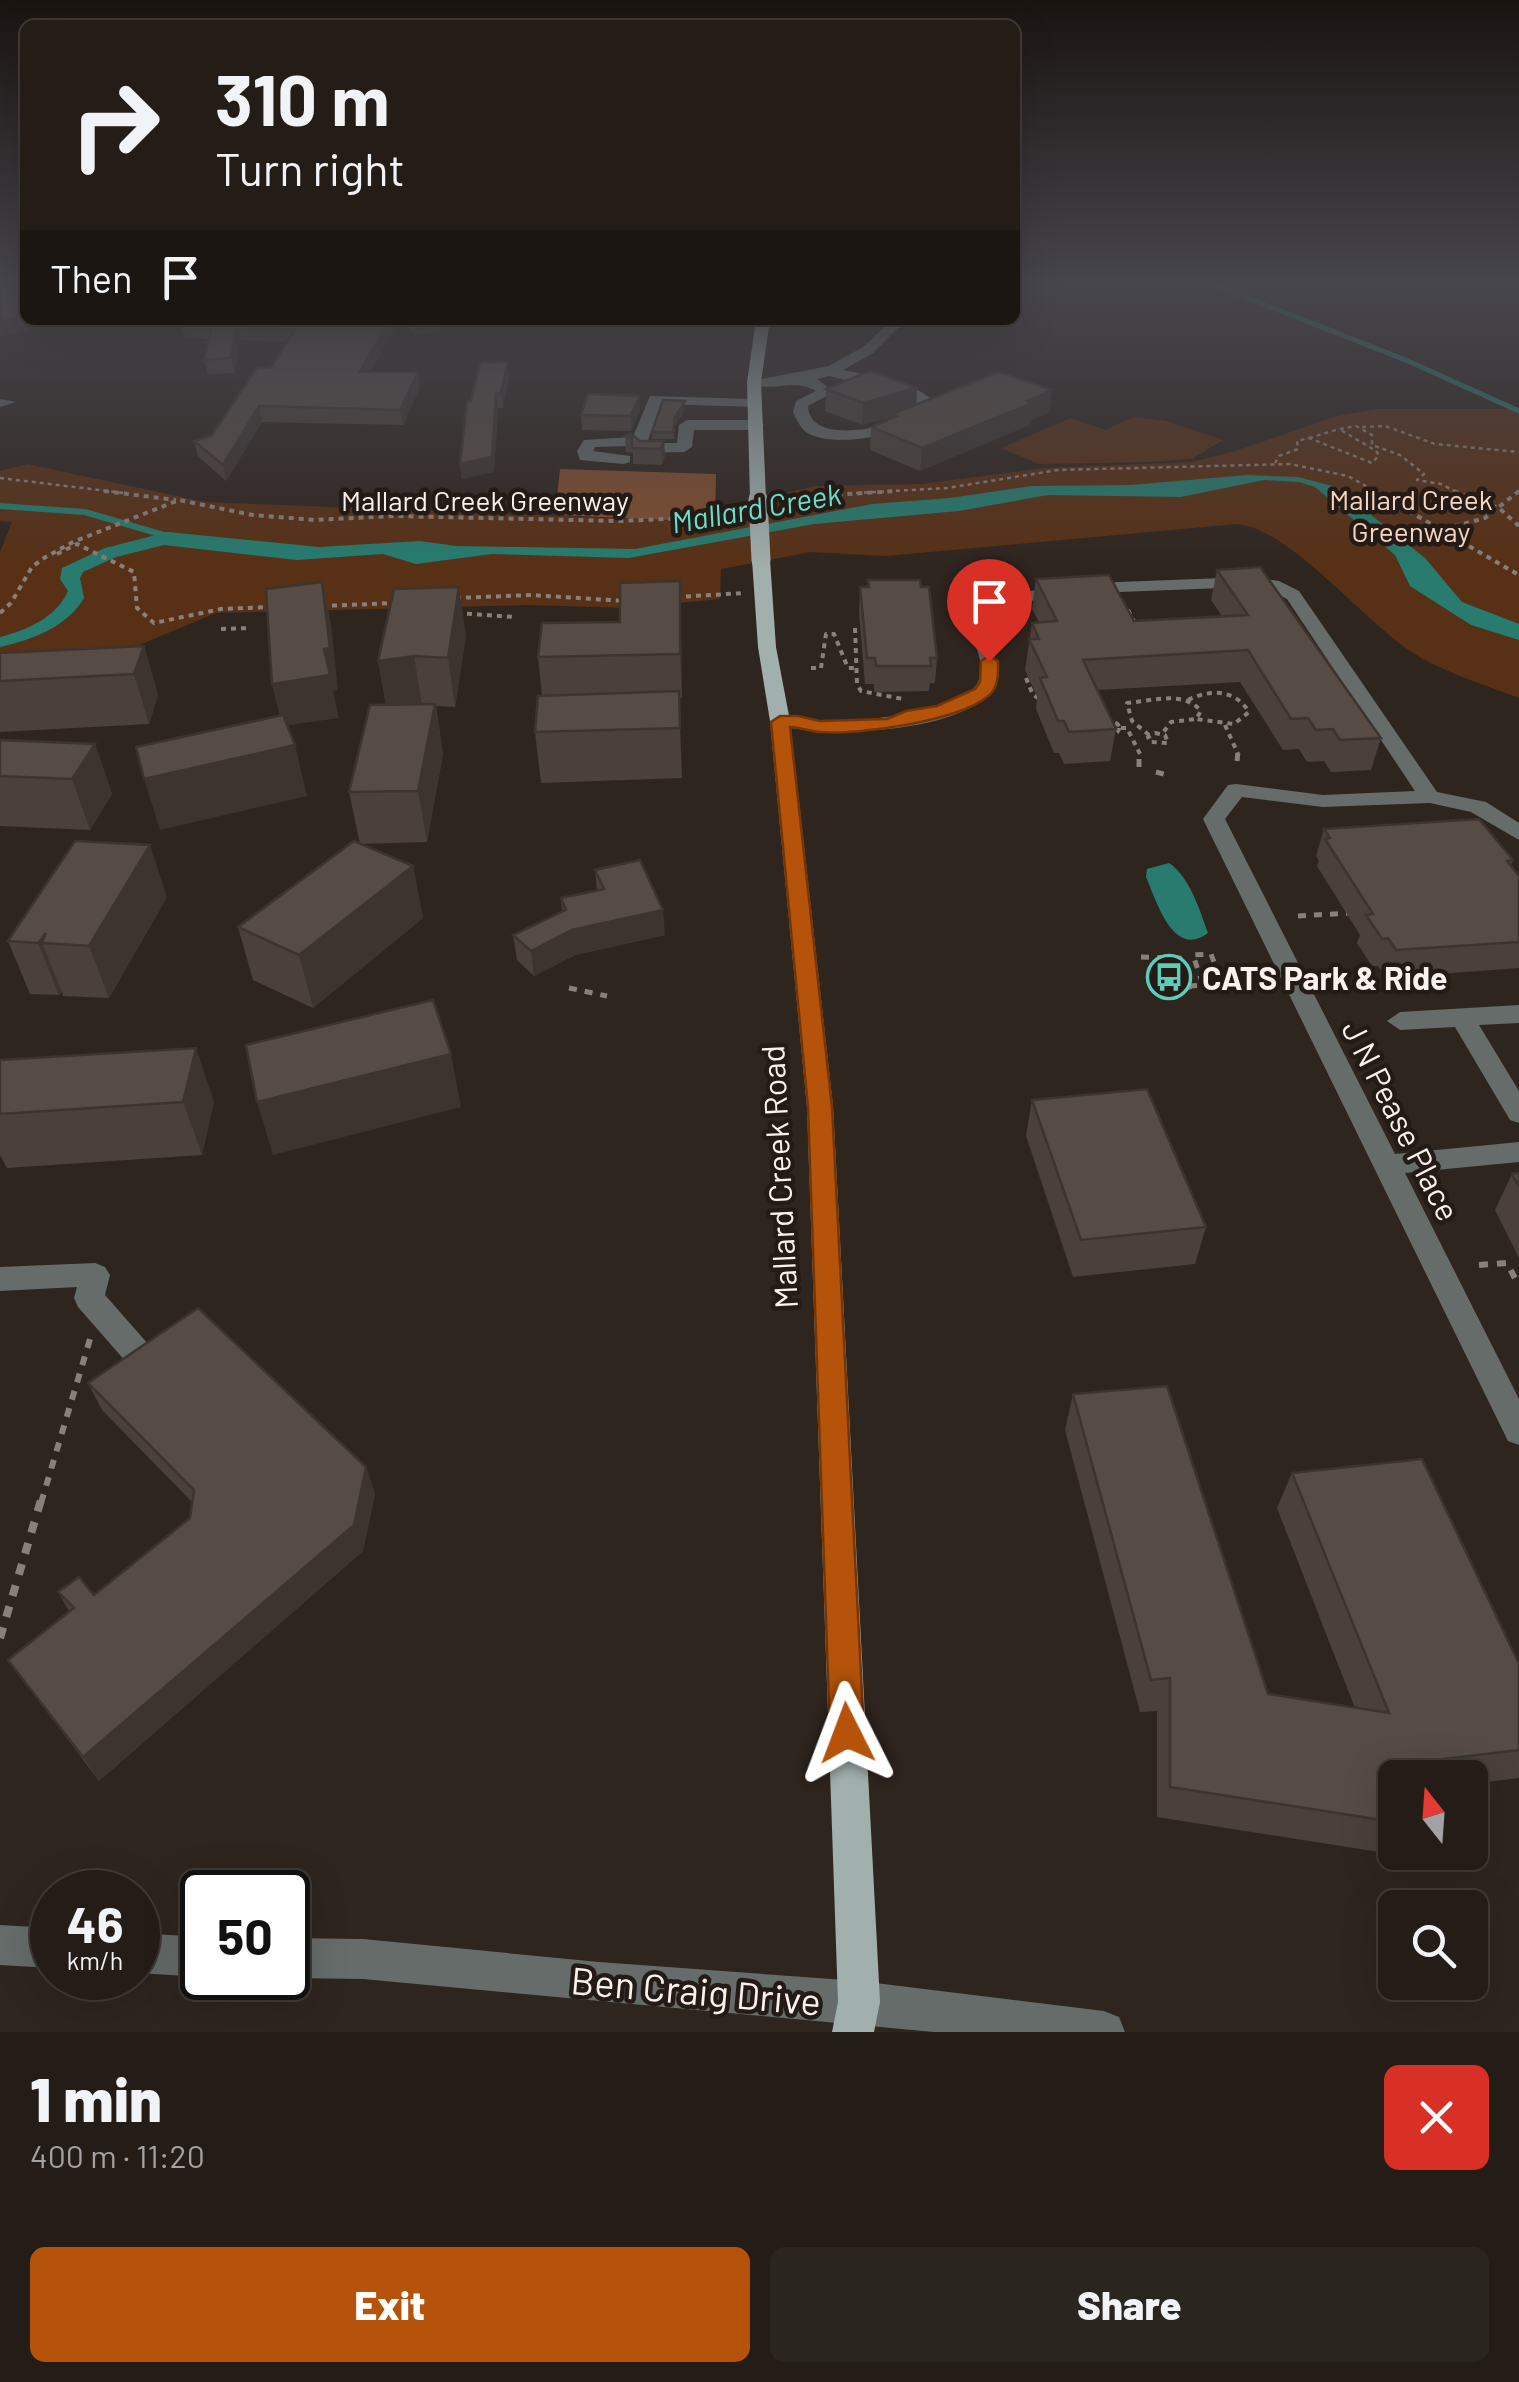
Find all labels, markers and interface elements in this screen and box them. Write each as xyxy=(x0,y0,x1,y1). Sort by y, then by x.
text: 310 m xyxy=(215,56,390,140)
icon: right xyxy=(50,60,180,190)
text: Turn right xyxy=(215,141,405,195)
icon: arrive xyxy=(153,250,208,305)
text: Then xyxy=(50,255,133,301)
water label: Mallard Creek xyxy=(668,474,844,540)
park label: Mallard Creek Greenway xyxy=(1329,482,1493,548)
street label: Mallard Creek Greenway xyxy=(341,483,629,517)
pin xyxy=(947,559,1032,662)
icon: arrive xyxy=(962,574,1017,629)
bus stop icon: CATS Park & Ride xyxy=(1146,954,1192,1000)
place label: CATS Park & Ride xyxy=(1202,958,1447,996)
street label: J N Pease Place xyxy=(1335,1014,1469,1226)
street label: Mallard Creek Road xyxy=(752,1044,804,1310)
position arrow xyxy=(795,1681,899,1785)
north arrow xyxy=(1378,1760,1488,1870)
map controls xyxy=(1378,1760,1488,2000)
speed limit sign: 50 xyxy=(180,1870,310,2000)
button: search xyxy=(1378,1890,1488,2000)
text: 46 xyxy=(66,1893,124,1953)
text: km/h xyxy=(67,1945,123,1975)
street label: Ben Craig Drive xyxy=(569,1956,823,2024)
text: 1 min xyxy=(30,2062,162,2134)
button: close xyxy=(1384,2065,1489,2170)
text: 400 m · 11:20 xyxy=(30,2136,205,2174)
button: Exit xyxy=(30,2247,750,2362)
button: Share xyxy=(770,2247,1489,2362)

